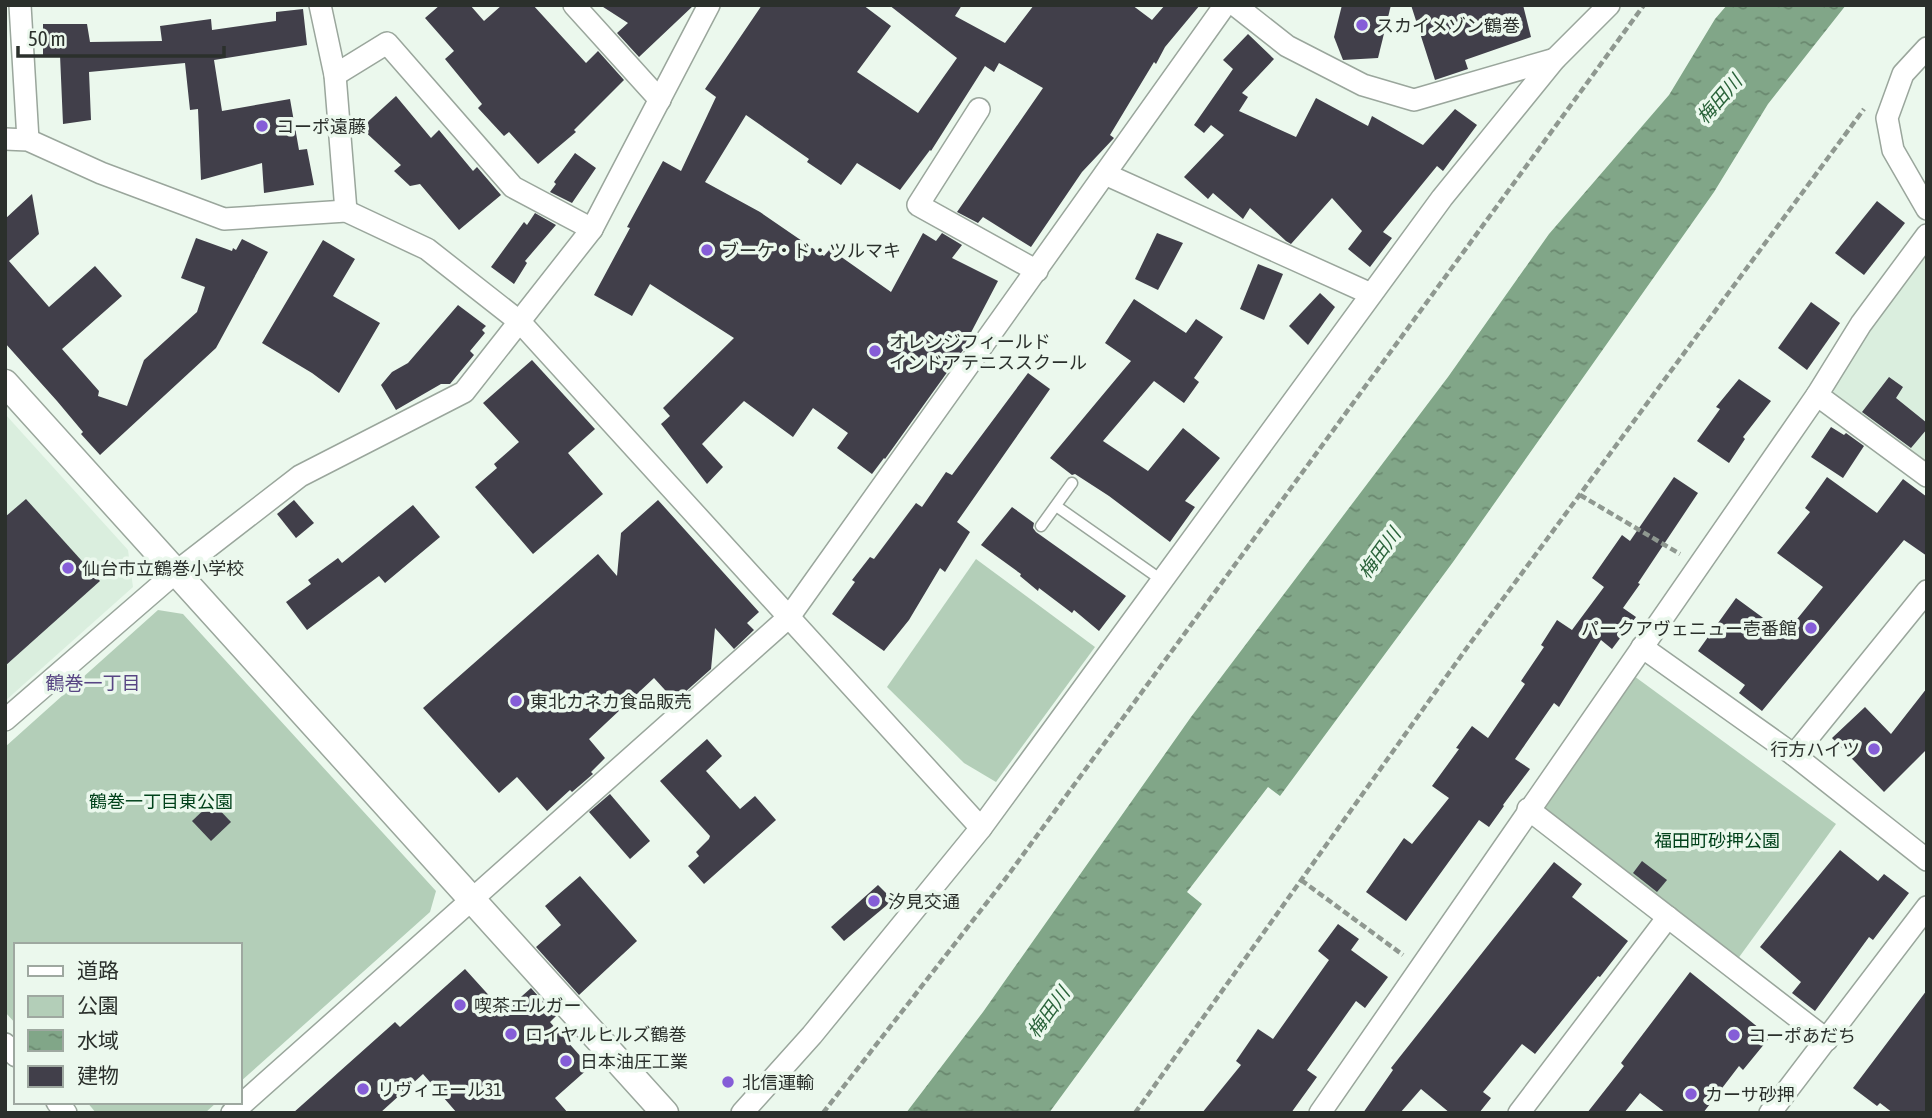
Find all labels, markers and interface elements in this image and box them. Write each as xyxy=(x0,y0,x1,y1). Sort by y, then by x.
scale bar xyxy=(18,14,224,58)
place label: スカイメゾン鶴巻 xyxy=(1376,15,1520,36)
marker: スカイメゾン鶴巻 xyxy=(1354,17,1370,33)
text: 50 m xyxy=(28,26,66,50)
water label: 梅田川 xyxy=(1692,69,1747,128)
place label: コーポ遠藤 xyxy=(276,116,366,137)
marker: コーポ遠藤 xyxy=(254,118,270,134)
place label: ブーケ・ド・ツルマキ xyxy=(721,240,901,261)
marker: ブーケ・ド・ツルマキ xyxy=(699,242,715,258)
place label: オレンジフィールド インドアテニススクール xyxy=(889,331,1087,373)
marker: オレンジフィールド インドアテニススクール xyxy=(867,343,883,359)
water label: 梅田川 xyxy=(1353,522,1406,583)
place label: 仙台市立鶴巻小学校 xyxy=(82,558,244,579)
marker: 仙台市立鶴巻小学校 xyxy=(60,560,76,576)
place label: パークアヴェニュー壱番館 xyxy=(1581,618,1797,639)
marker: パークアヴェニュー壱番館 xyxy=(1803,620,1819,636)
district label: 鶴巻一丁目 xyxy=(45,672,141,694)
place label: 東北カネカ食品販売 xyxy=(530,691,692,712)
marker: 東北カネカ食品販売 xyxy=(508,693,524,709)
place label: 行方ハイツ xyxy=(1770,739,1860,760)
marker: 行方ハイツ xyxy=(1866,741,1882,757)
park label: 鶴巻一丁目東公園 xyxy=(89,791,233,812)
park label: 福田町砂押公園 xyxy=(1654,830,1780,851)
place label: 汐見交通 xyxy=(888,891,960,912)
marker: 汐見交通 xyxy=(866,893,882,909)
legend xyxy=(14,943,242,1104)
text: 道路 xyxy=(77,958,119,982)
water label: 梅田川 xyxy=(1022,981,1075,1042)
text: 公園 xyxy=(77,993,119,1017)
place label: 喫茶エルガー xyxy=(474,995,581,1016)
marker: 喫茶エルガー xyxy=(452,997,468,1013)
place label: ロイヤルヒルズ鶴巻 xyxy=(525,1024,686,1045)
place label: コーポあだち xyxy=(1748,1025,1856,1046)
marker: ロイヤルヒルズ鶴巻 xyxy=(503,1026,519,1042)
marker: コーポあだち xyxy=(1726,1027,1742,1043)
text: 水域 xyxy=(77,1028,119,1052)
place label: 日本油圧工業 xyxy=(580,1051,688,1072)
marker: 日本油圧工業 xyxy=(558,1053,574,1069)
text: 建物 xyxy=(77,1063,119,1087)
place label: 北信運輸 xyxy=(742,1072,814,1093)
marker: 北信運輸 xyxy=(720,1074,736,1090)
place label: リヴィエール31 xyxy=(377,1079,502,1100)
marker: リヴィエール31 xyxy=(355,1081,371,1097)
place label: カーサ砂押 xyxy=(1705,1084,1795,1105)
marker: カーサ砂押 xyxy=(1683,1086,1699,1102)

